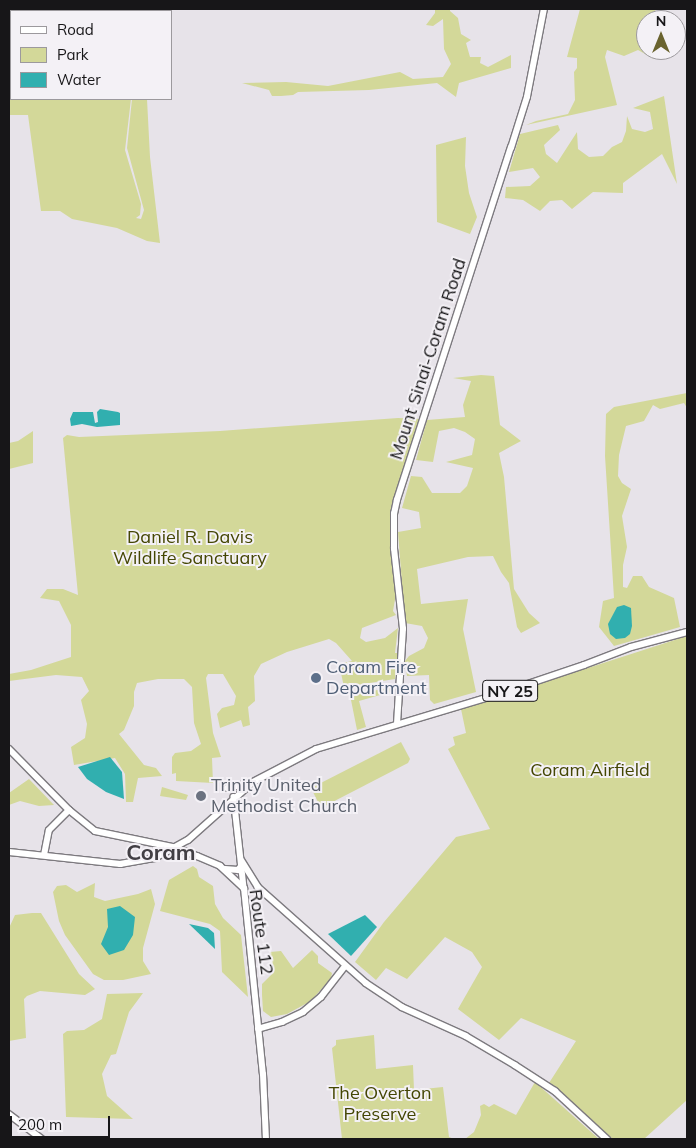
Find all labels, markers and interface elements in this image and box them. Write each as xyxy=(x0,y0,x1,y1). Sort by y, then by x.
legend xyxy=(10,10,172,100)
north arrow xyxy=(636,10,686,60)
text: N xyxy=(656,12,666,30)
text: Road xyxy=(57,20,94,39)
text: Park xyxy=(57,45,89,64)
text: Water xyxy=(57,70,101,89)
street label: Mount Sinai-Coram Road xyxy=(385,256,471,462)
park label: Daniel R. Davis Wildlife Sanctuary xyxy=(113,527,267,570)
place label: Coram Fire Department xyxy=(326,657,427,700)
marker: Coram Fire Department xyxy=(310,672,322,684)
road number: NY 25 xyxy=(481,678,539,704)
park label: Coram Airfield xyxy=(530,759,650,781)
place label: Trinity United Methodist Church xyxy=(211,775,357,818)
marker: Trinity United Methodist Church xyxy=(195,790,207,802)
district label: Coram xyxy=(126,840,196,866)
street label: Route 112 xyxy=(244,888,278,976)
park label: The Overton Preserve xyxy=(328,1083,432,1126)
scale bar xyxy=(12,1106,112,1138)
text: 200 m xyxy=(18,1115,62,1134)

